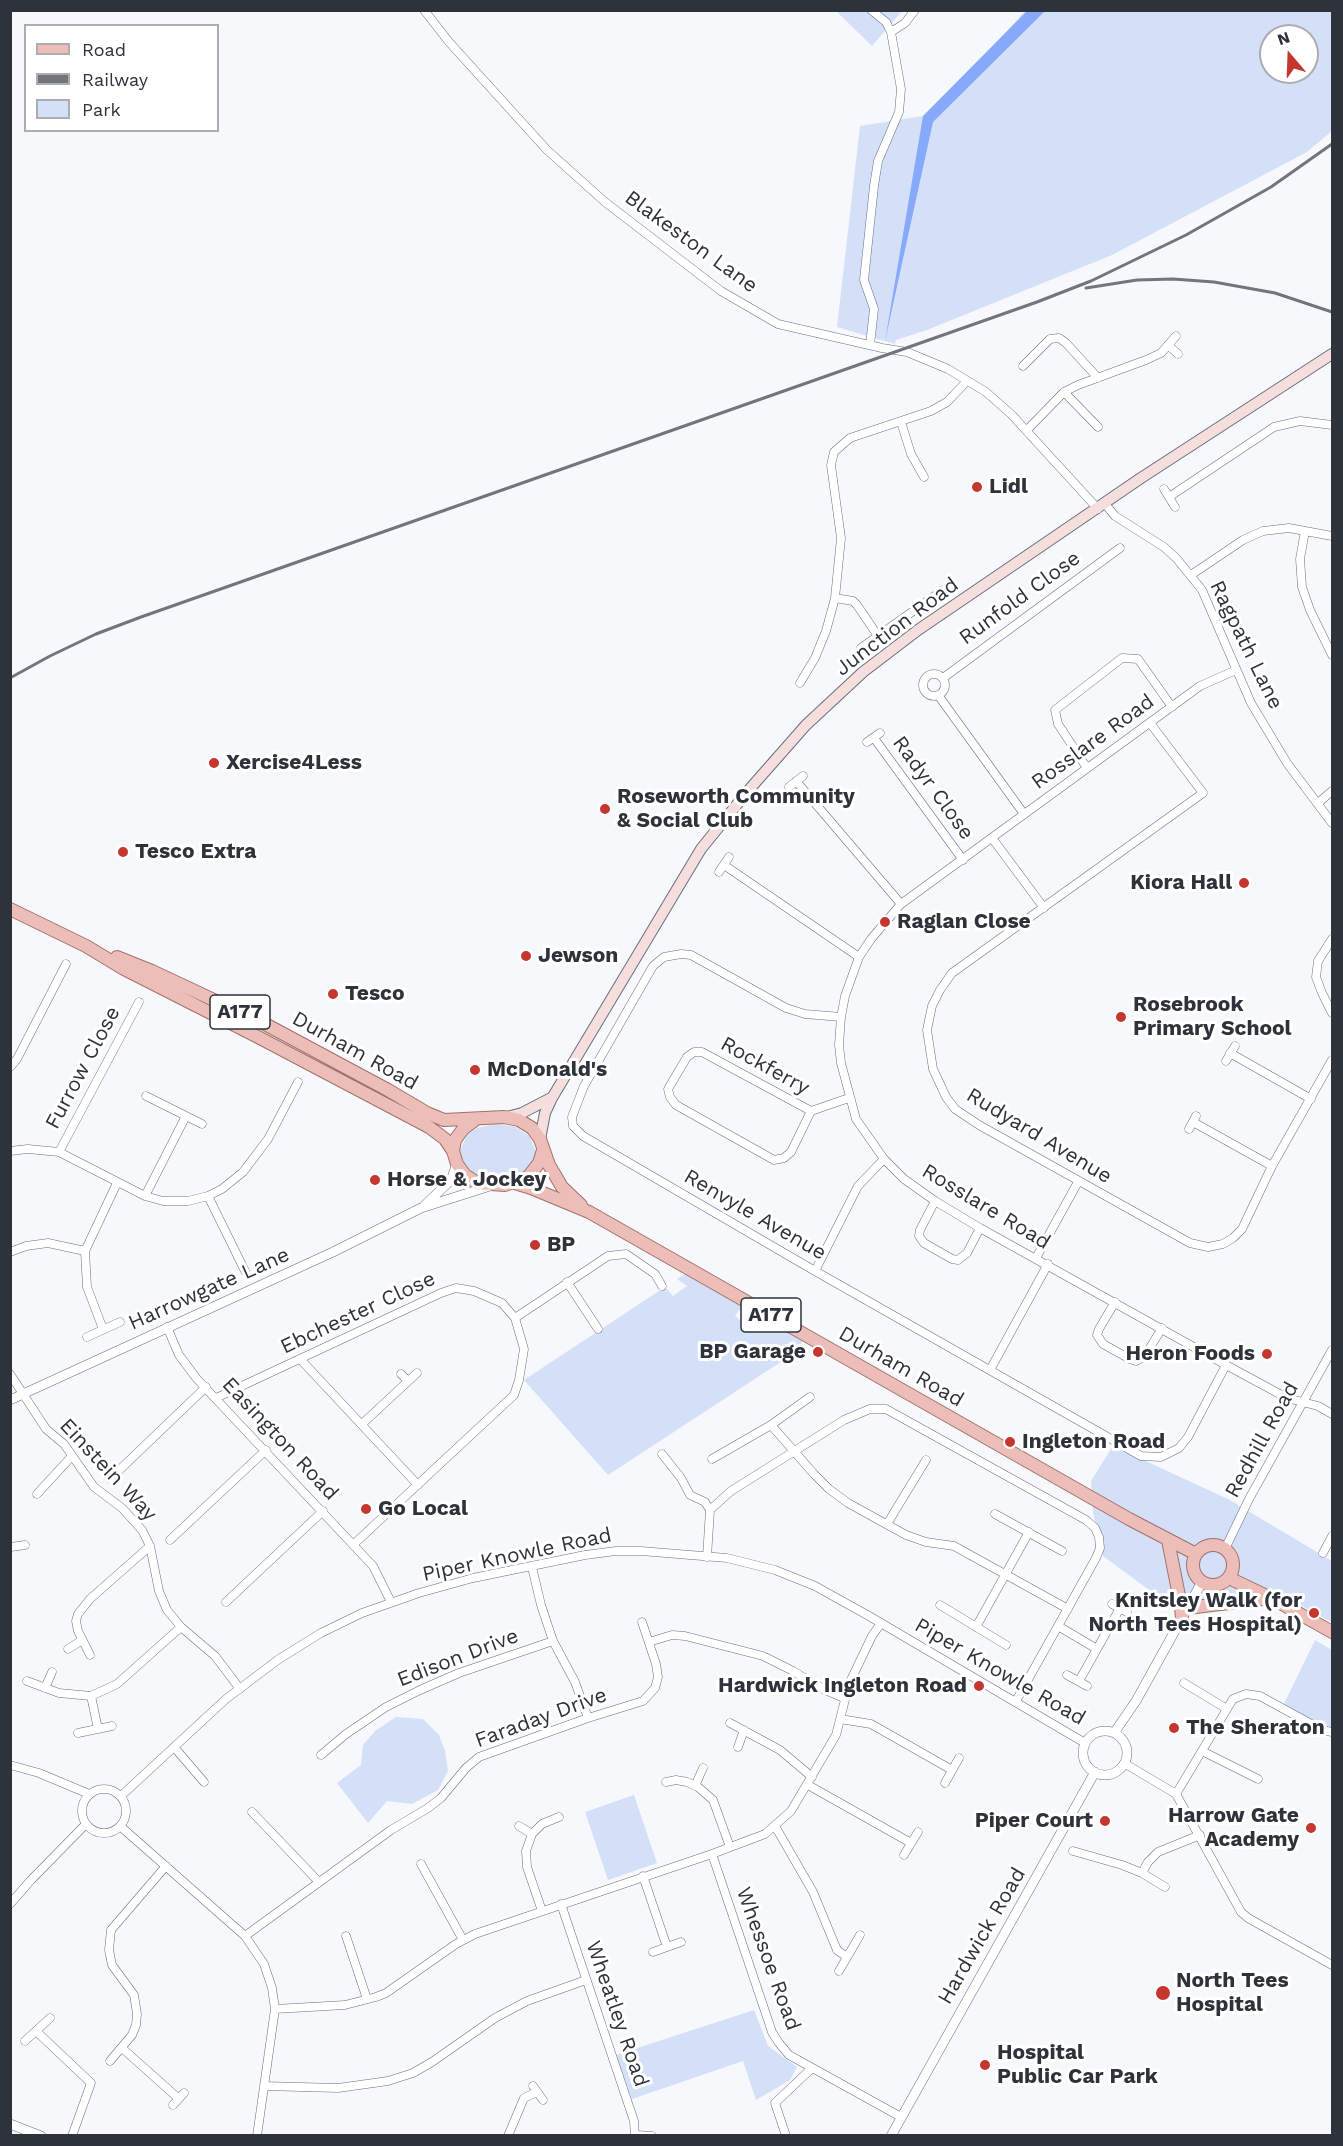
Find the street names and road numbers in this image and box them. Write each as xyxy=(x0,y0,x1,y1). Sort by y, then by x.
street label: Blakeston Lane xyxy=(620,185,762,299)
street label: Runfold Close xyxy=(955,546,1085,650)
street label: Junction Road xyxy=(830,572,964,682)
street label: Ragpath Lane xyxy=(1204,576,1288,714)
street label: Rosslare Road xyxy=(1027,689,1159,795)
street label: Radyr Close xyxy=(887,731,979,845)
road number: A177 xyxy=(210,995,270,1029)
street label: Furrow Close xyxy=(40,1002,126,1134)
street label: Durham Road xyxy=(288,1006,422,1096)
street label: Rockferry xyxy=(716,1031,814,1101)
street label: Rudyard Avenue xyxy=(962,1083,1116,1189)
street label: Rosslare Road xyxy=(917,1159,1055,1255)
street label: Renvyle Avenue xyxy=(679,1164,831,1266)
street label: Harrowgate Lane xyxy=(125,1242,293,1336)
street label: Ebchester Close xyxy=(277,1266,439,1360)
road number: A177 xyxy=(741,1298,801,1332)
street label: Durham Road xyxy=(834,1321,968,1413)
street label: Easington Road xyxy=(217,1372,343,1506)
street label: Redhill Road xyxy=(1220,1378,1304,1502)
street label: Einstein Way xyxy=(54,1413,162,1527)
street label: Piper Knowle Road xyxy=(420,1523,614,1587)
street label: Piper Knowle Road xyxy=(910,1613,1090,1731)
street label: Edison Drive xyxy=(394,1623,522,1693)
street label: Faraday Drive xyxy=(472,1682,610,1754)
street label: Hardwick Road xyxy=(933,1863,1031,2009)
street label: Whessoe Road xyxy=(730,1884,806,2034)
street label: Wheatley Road xyxy=(580,1938,654,2090)

